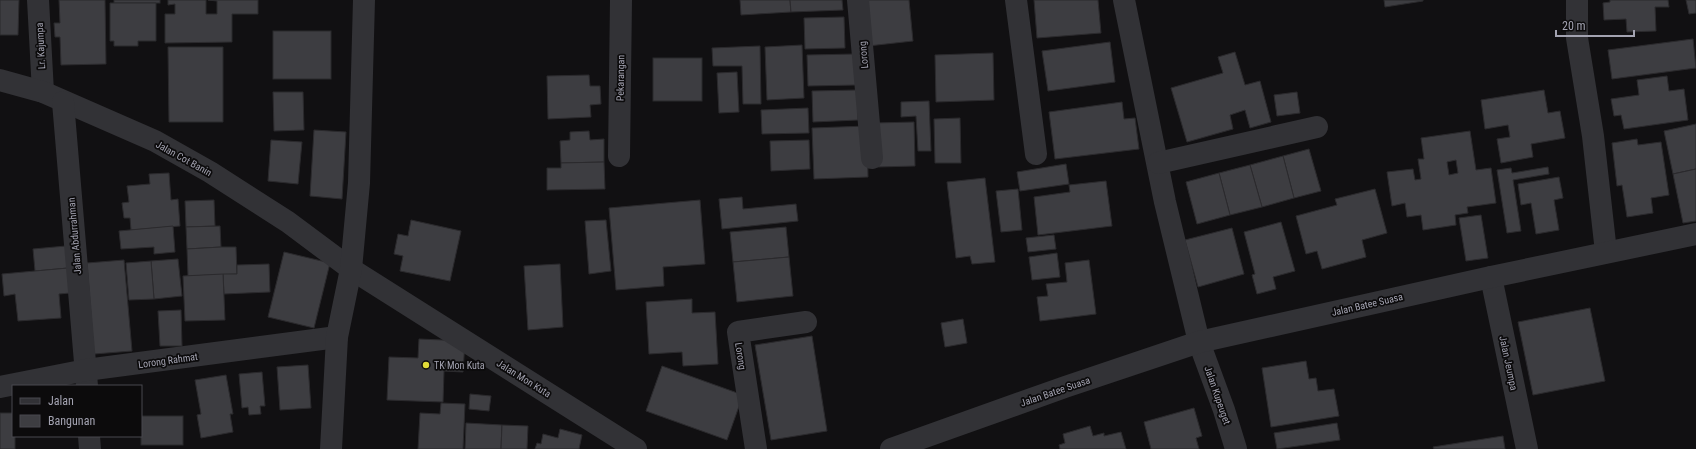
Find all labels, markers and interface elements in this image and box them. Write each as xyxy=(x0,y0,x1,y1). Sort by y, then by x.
scale bar xyxy=(1556,12,1634,38)
text: 20 m xyxy=(1562,19,1586,33)
street label: Lr. Kajumpa xyxy=(34,22,47,70)
street label: Lorong xyxy=(857,41,870,69)
street label: Pekarangan xyxy=(615,55,626,101)
street label: Jalan Cot Banin xyxy=(154,139,214,178)
street label: Jalan Abdurrahman xyxy=(66,197,83,275)
street label: Jalan Batee Suasa xyxy=(1330,291,1404,318)
street label: Jalan Jeumpa xyxy=(1497,335,1520,392)
street label: Lorong xyxy=(733,342,748,371)
street label: Lorong Rahmat xyxy=(138,351,199,370)
street label: Jalan Mon Kuta xyxy=(495,357,553,399)
marker: TK Mon Kuta xyxy=(421,360,431,370)
place label: TK Mon Kuta xyxy=(434,360,485,371)
street label: Jalan Kupeuget xyxy=(1202,365,1233,426)
street label: Jalan Batee Suasa xyxy=(1019,374,1092,409)
legend xyxy=(12,385,142,437)
text: Jalan xyxy=(48,394,74,408)
text: Bangunan xyxy=(48,414,95,428)

